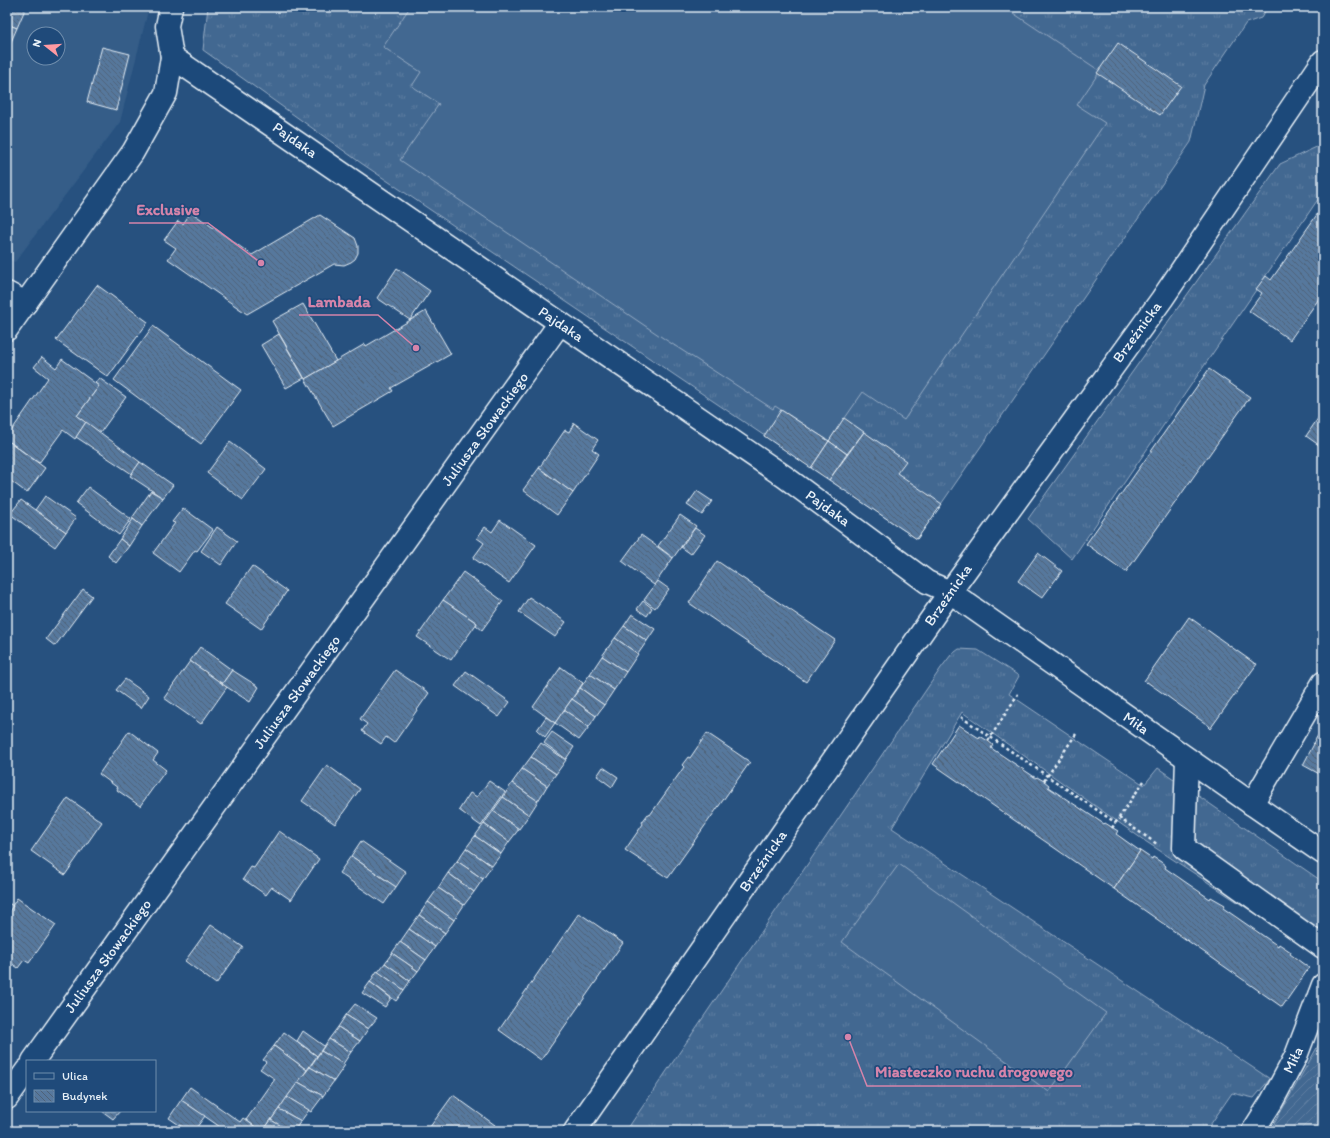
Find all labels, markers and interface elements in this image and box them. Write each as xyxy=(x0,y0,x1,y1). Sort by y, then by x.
north arrow xyxy=(26,26,66,66)
text: N xyxy=(30,38,44,49)
street label: Pajdaka xyxy=(269,118,321,162)
callout: Exclusive xyxy=(129,195,208,223)
text: Exclusive xyxy=(136,200,200,219)
callout: Lambada xyxy=(299,287,378,315)
text: Lambada xyxy=(307,292,371,311)
street label: Brzeźnicka xyxy=(1109,298,1165,366)
street label: Pajdaka xyxy=(535,302,587,346)
street label: Juliusza Słowackiego xyxy=(438,369,532,489)
street label: Pajdaka xyxy=(802,486,854,530)
street label: Brzeźnicka xyxy=(920,560,976,629)
street label: Juliusza Słowackiego xyxy=(250,632,344,752)
street label: Miła xyxy=(1120,708,1153,739)
street label: Brzeźnicka xyxy=(735,826,791,895)
street label: Juliusza Słowackiego xyxy=(61,896,155,1016)
street label: Miła xyxy=(1279,1043,1307,1076)
callout: Miasteczko ruchu drogowego xyxy=(867,1058,1081,1086)
legend xyxy=(26,1060,156,1112)
text: Miasteczko ruchu drogowego xyxy=(875,1062,1073,1082)
text: Ulica xyxy=(62,1069,88,1083)
text: Budynek xyxy=(62,1089,108,1103)

